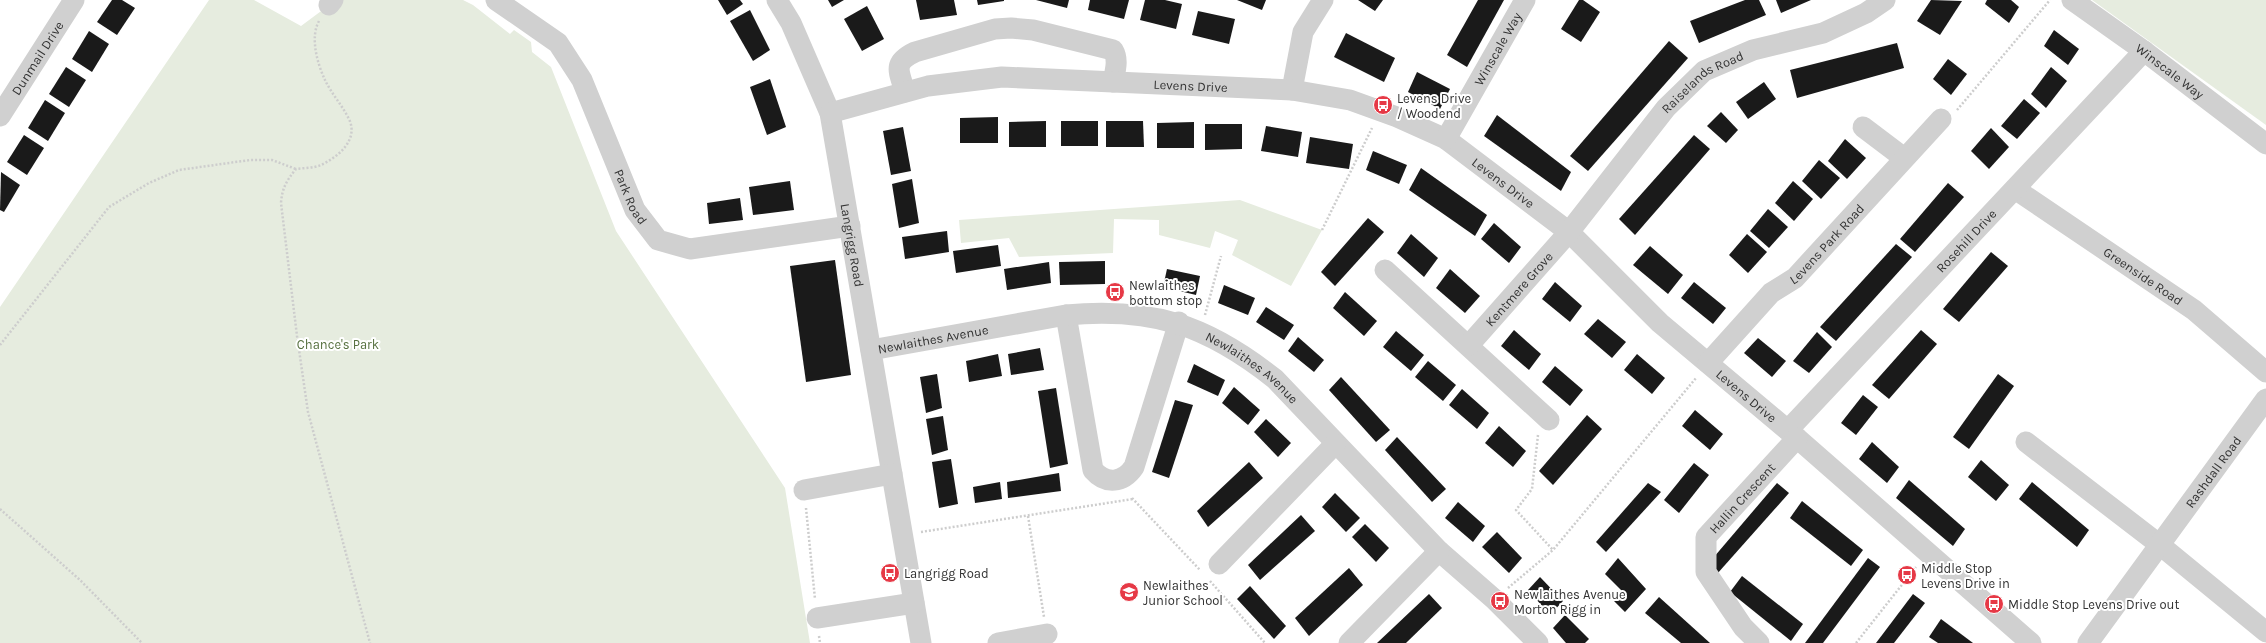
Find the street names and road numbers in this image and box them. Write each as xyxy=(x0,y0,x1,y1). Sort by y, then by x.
street label: Winscale Way xyxy=(1471,9,1524,88)
street label: Dunmail Drive xyxy=(8,18,66,98)
street label: Winscale Way xyxy=(2133,40,2207,102)
street label: Raiselands Road xyxy=(1658,48,1746,116)
street label: Levens Drive xyxy=(1153,76,1228,95)
street label: Levens Drive xyxy=(1469,154,1538,211)
street label: Park Road xyxy=(612,167,651,227)
street label: Levens Park Road xyxy=(1787,201,1867,287)
street label: Langrigg Road xyxy=(838,202,867,288)
street label: Rosehill Drive xyxy=(1933,206,1999,275)
street label: Greenside Road xyxy=(2101,244,2186,308)
street label: Kentmere Grove xyxy=(1482,248,1556,329)
street label: Newlaithes Avenue xyxy=(877,322,990,356)
street label: Newlaithes Avenue xyxy=(1203,328,1302,407)
street label: Levens Drive xyxy=(1713,366,1780,425)
street label: Rashdall Road xyxy=(2182,433,2244,511)
street label: Hallin Crescent xyxy=(1706,459,1778,536)

